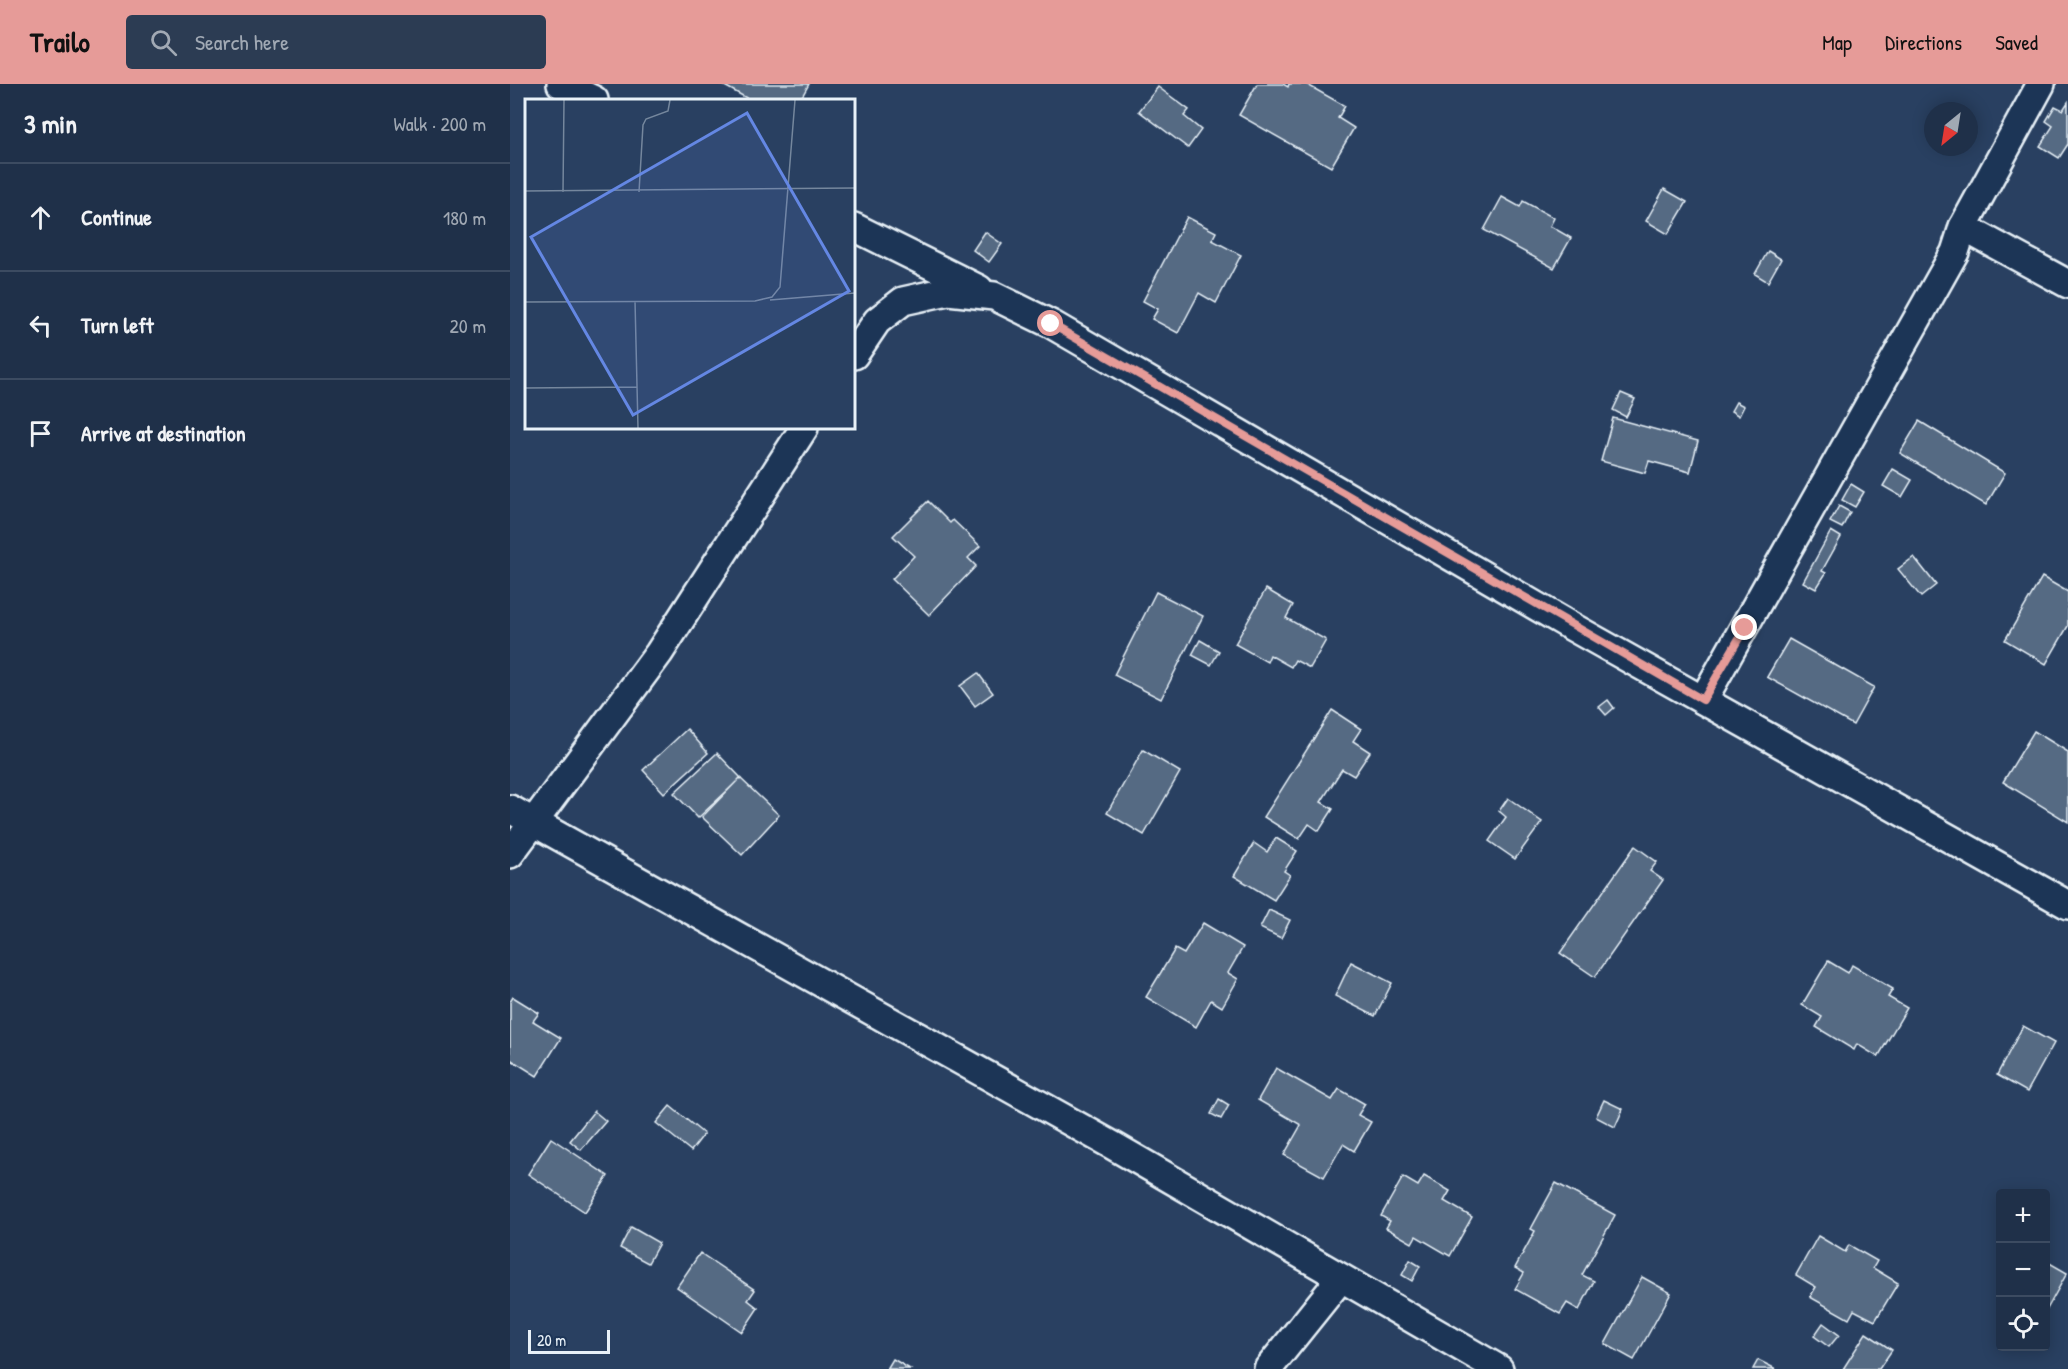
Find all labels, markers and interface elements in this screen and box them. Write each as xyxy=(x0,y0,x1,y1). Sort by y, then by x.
search box xyxy=(126,15,546,69)
text: Trailo xyxy=(30,23,90,61)
icon: search xyxy=(147,26,180,59)
text: Search here xyxy=(195,27,289,57)
text: Map xyxy=(1822,28,1852,57)
text: Directions xyxy=(1885,28,1962,57)
text: Saved xyxy=(1995,28,2038,57)
inset map xyxy=(525,99,855,429)
north arrow xyxy=(1924,102,1978,156)
text: 3 min xyxy=(24,106,77,141)
text: Walk · 200 m xyxy=(394,110,486,137)
icon: ahead xyxy=(24,201,57,234)
text: Continue xyxy=(81,202,152,232)
text: 180 m xyxy=(443,204,486,231)
icon: left xyxy=(24,309,57,342)
text: Turn left xyxy=(81,310,154,340)
route start xyxy=(1037,310,1063,336)
text: 20 m xyxy=(449,312,486,339)
icon: arrive xyxy=(24,417,57,450)
text: Arrive at destination xyxy=(81,418,246,448)
route end xyxy=(1731,614,1757,640)
map controls xyxy=(1996,1189,2050,1351)
button: + xyxy=(1996,1189,2050,1243)
button: − xyxy=(1996,1243,2050,1297)
button: locate xyxy=(1996,1297,2050,1351)
scale bar xyxy=(528,1327,610,1354)
text: 20 m xyxy=(537,1329,566,1351)

